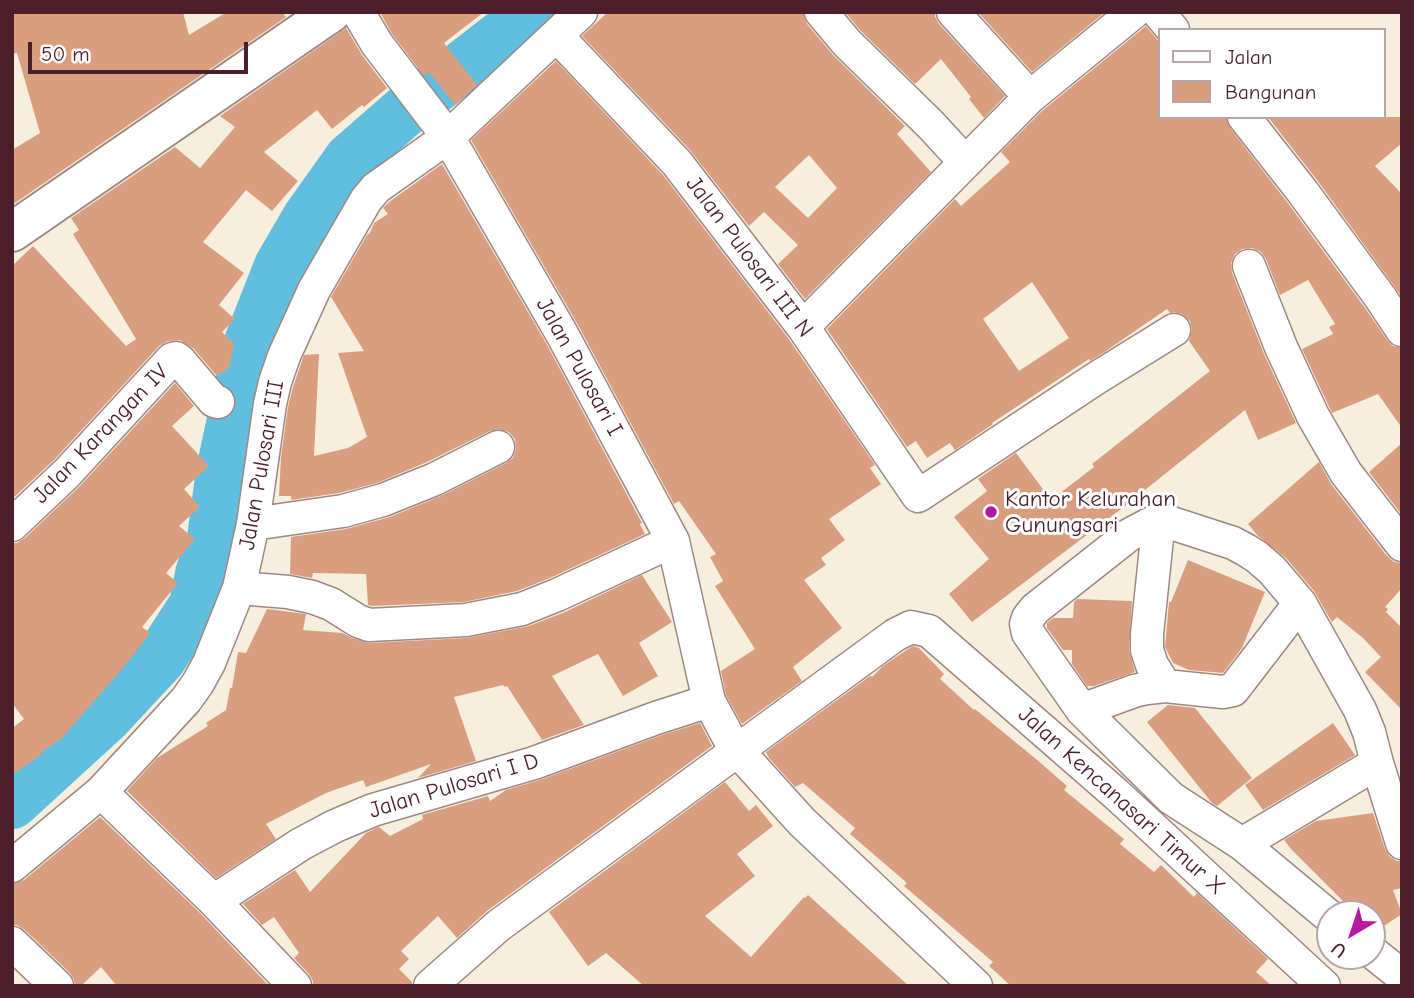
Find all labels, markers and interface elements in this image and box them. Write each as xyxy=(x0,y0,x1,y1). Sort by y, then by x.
scale bar xyxy=(32,28,252,72)
legend xyxy=(1158,28,1386,119)
text: 50 m xyxy=(41,42,90,66)
text: Jalan xyxy=(1225,45,1272,69)
text: Bangunan xyxy=(1225,80,1316,104)
street label: Jalan Pulosari III N xyxy=(679,171,819,343)
street label: Jalan Pulosari I xyxy=(530,293,628,441)
street label: Jalan Karangan IV xyxy=(27,358,175,510)
street label: Jalan Pulosari III xyxy=(233,378,291,552)
place label: Kantor Kelurahan Gunungsari xyxy=(1005,485,1176,539)
marker: Kantor Kelurahan Gunungsari xyxy=(983,504,999,520)
street label: Jalan Kencanasari Timur X xyxy=(1012,701,1230,901)
street label: Jalan Pulosari I D xyxy=(366,747,542,825)
north arrow xyxy=(1316,900,1386,970)
text: U xyxy=(1327,937,1351,962)

